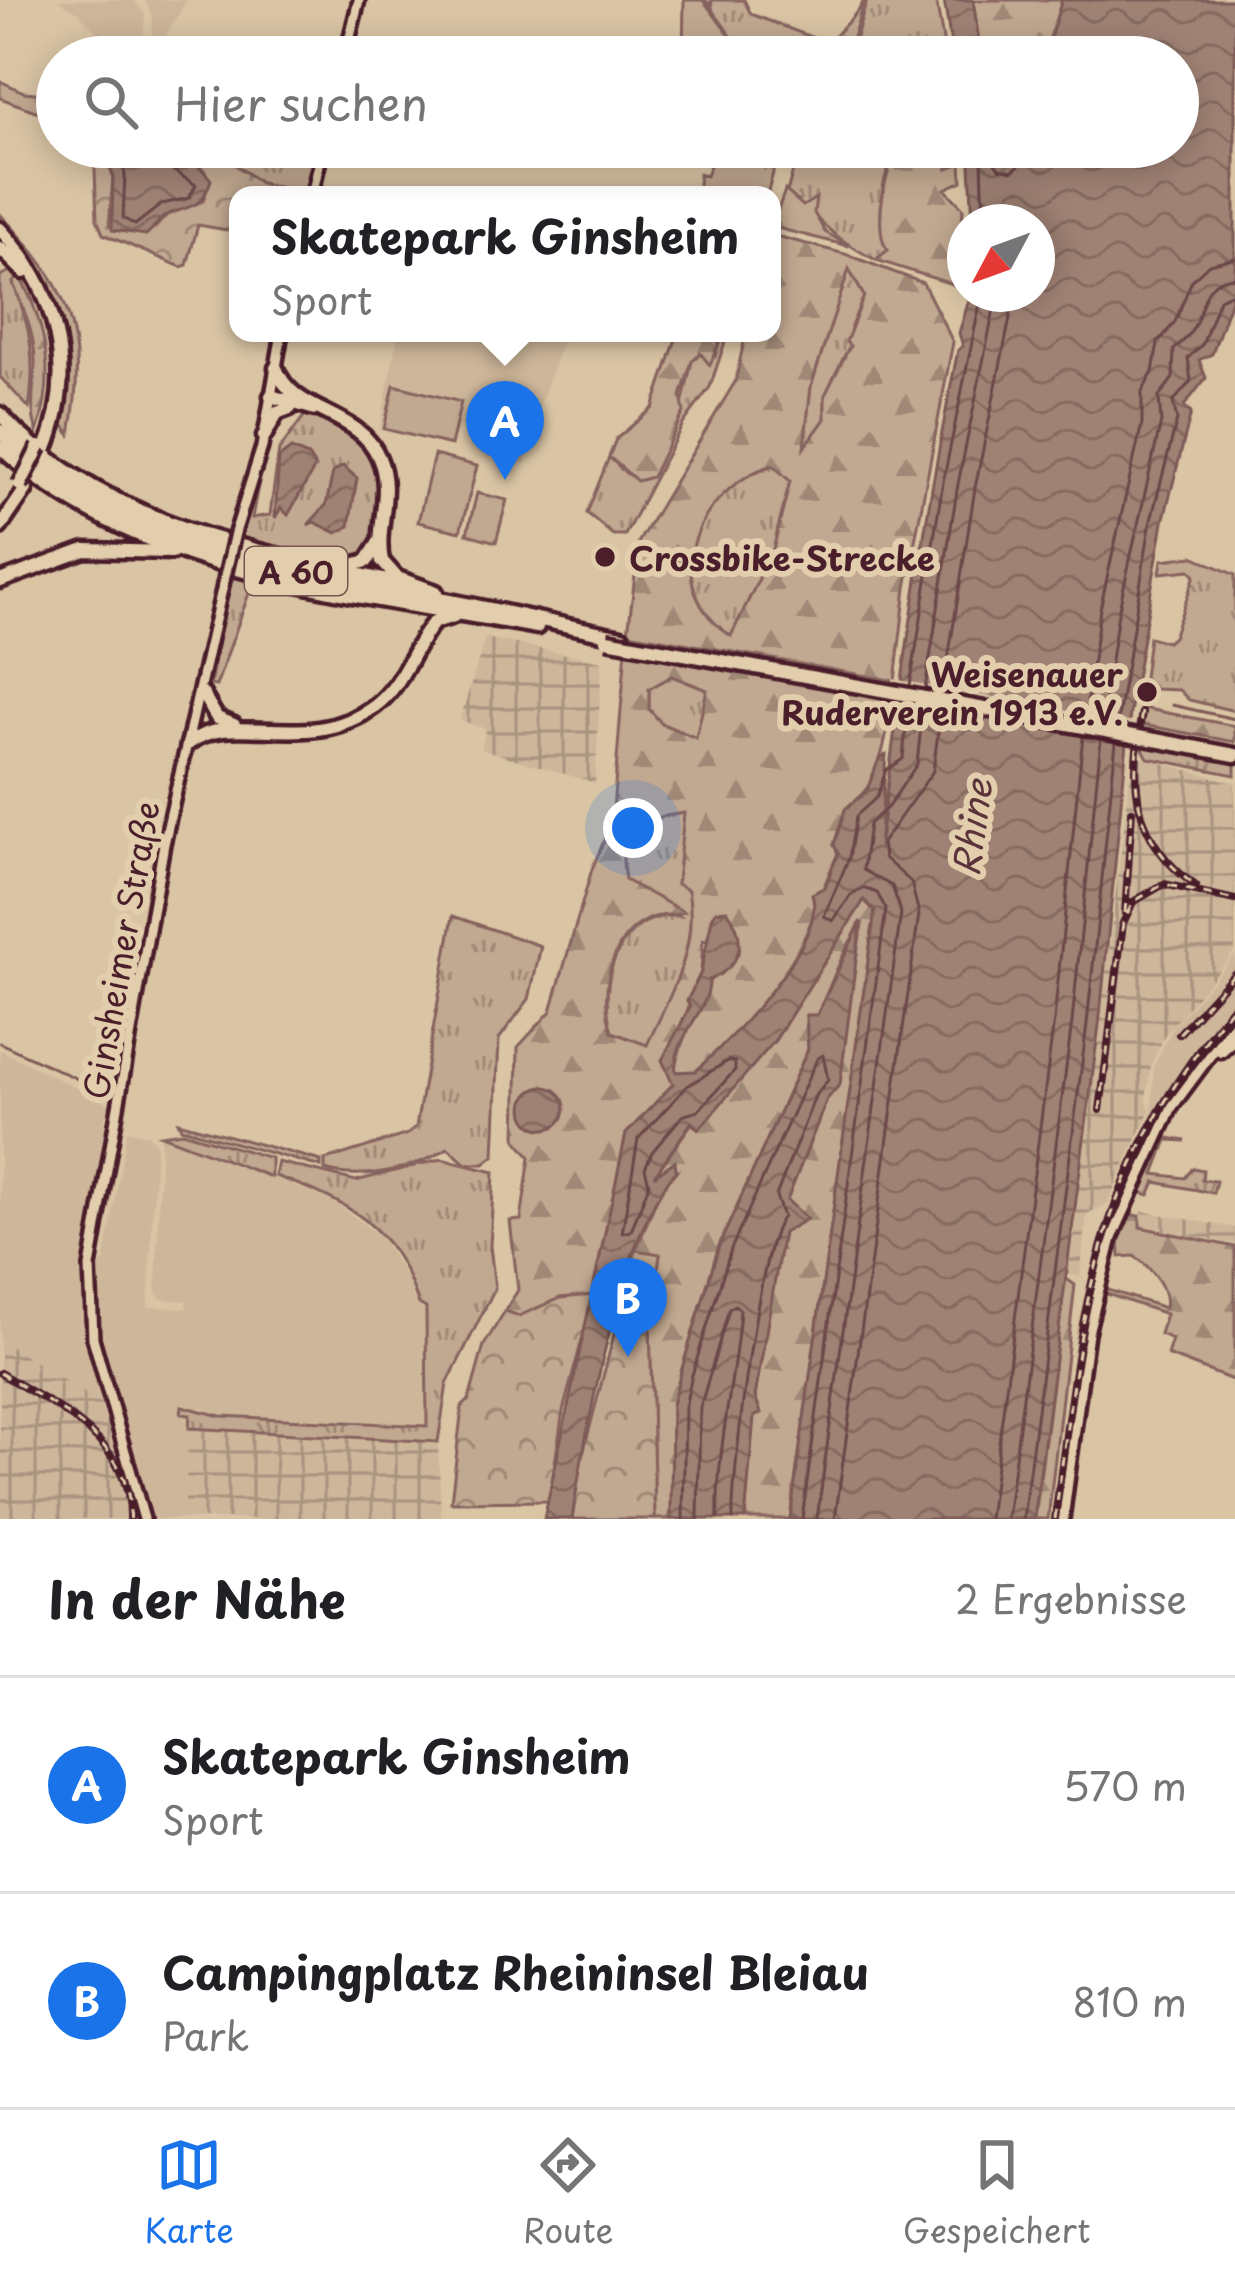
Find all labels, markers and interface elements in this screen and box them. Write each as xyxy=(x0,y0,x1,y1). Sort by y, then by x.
search box xyxy=(36,36,1199,168)
text: Hier suchen xyxy=(174,68,428,136)
icon: search xyxy=(78,69,144,135)
popup xyxy=(229,186,781,342)
text: Skatepark Ginsheim xyxy=(271,201,739,269)
north arrow xyxy=(947,204,1055,312)
text: Sport xyxy=(271,269,372,328)
pin: A xyxy=(466,381,544,480)
place label: Crossbike-Strecke xyxy=(629,532,935,582)
marker: Crossbike-Strecke xyxy=(592,544,618,570)
road number: A 60 xyxy=(245,547,347,595)
place label: Weisenauer Ruderverein 1913 e.V. xyxy=(782,648,1123,736)
marker: Weisenauer Ruderverein 1913 e.V. xyxy=(1134,679,1160,705)
water label: Rhine xyxy=(937,774,1005,879)
street label: Ginsheimer Straße xyxy=(69,797,171,1103)
your location xyxy=(603,798,663,858)
pin: B xyxy=(589,1258,667,1357)
text: In der Nähe xyxy=(48,1559,345,1636)
text: 2 Ergebnisse xyxy=(955,1568,1187,1627)
text: Skatepark Ginsheim xyxy=(162,1721,631,1789)
text: A xyxy=(72,1755,102,1814)
text: 570 m xyxy=(1063,1755,1187,1814)
text: Sport xyxy=(162,1789,264,1848)
text: Campingplatz Rheininsel Bleiau xyxy=(162,1937,869,2005)
text: B xyxy=(74,1971,100,2030)
text: 810 m xyxy=(1072,1971,1187,2030)
text: Park xyxy=(162,2005,249,2064)
tab: Karte xyxy=(145,2132,234,2254)
tab: Route xyxy=(523,2132,614,2254)
tab: Gespeichert xyxy=(903,2132,1090,2254)

